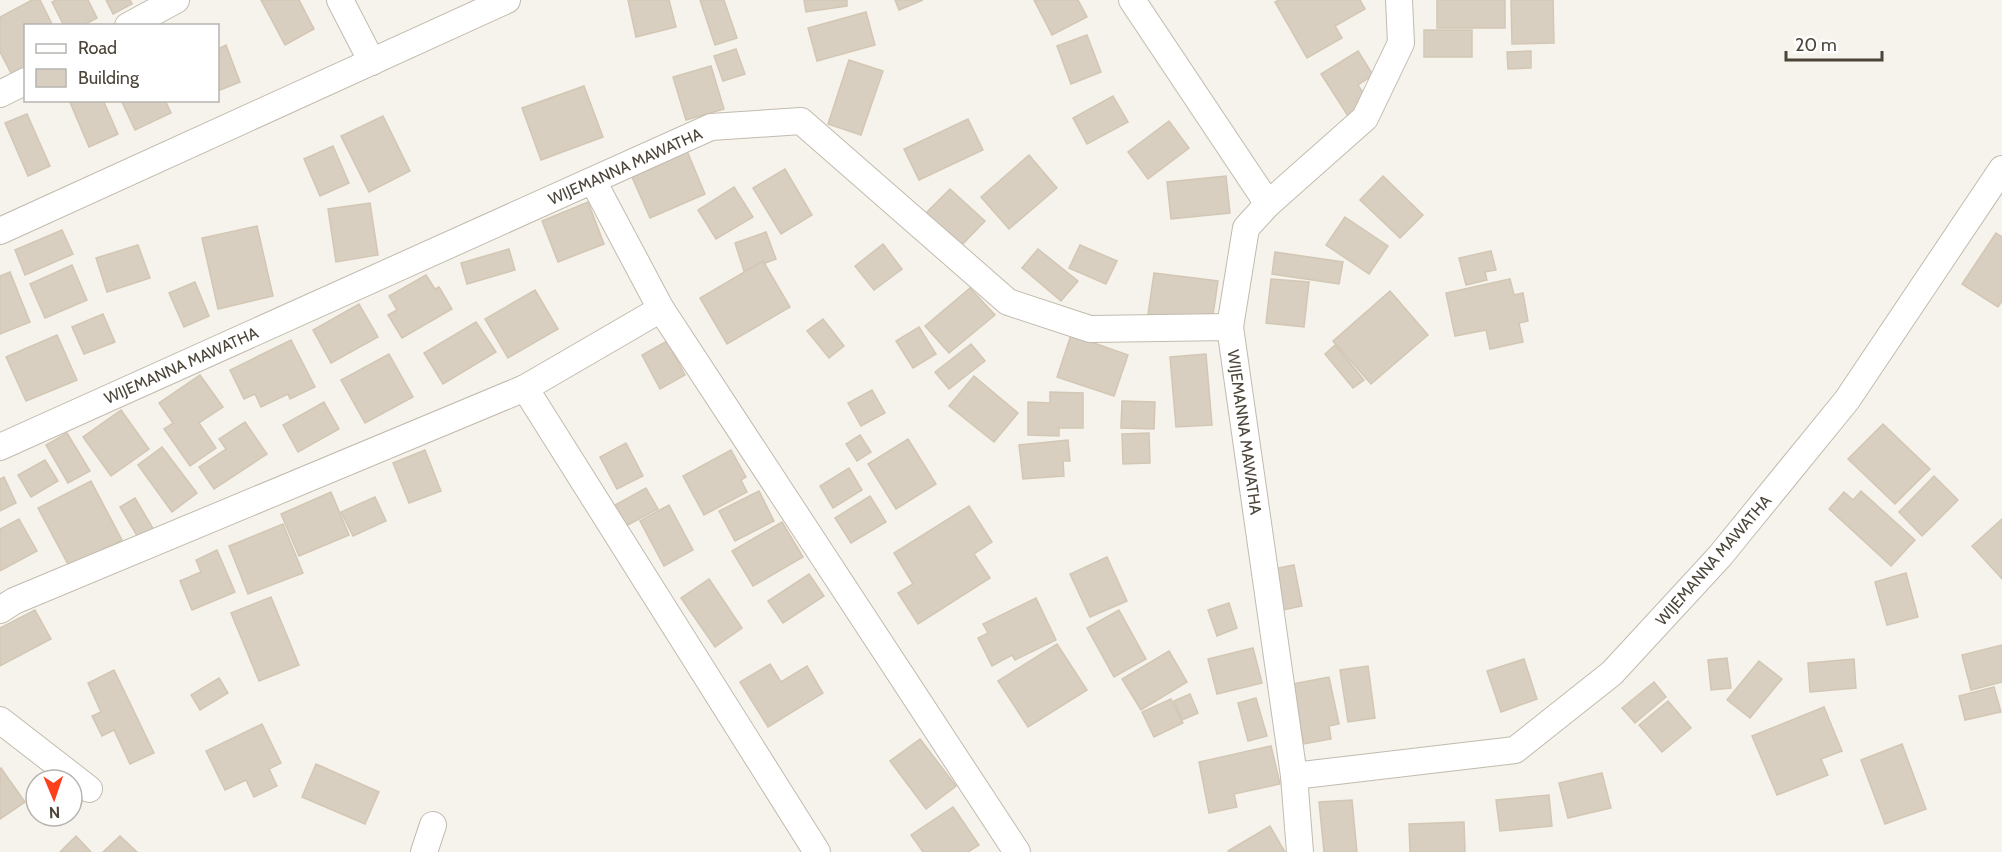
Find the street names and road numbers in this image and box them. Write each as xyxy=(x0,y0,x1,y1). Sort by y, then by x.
street label: WIJEMANNA MAWATHA xyxy=(545,124,705,209)
street label: WIJEMANNA MAWATHA xyxy=(101,323,261,408)
street label: WIJEMANNA MAWATHA xyxy=(1224,348,1266,516)
street label: WIJEMANNA MAWATHA xyxy=(1652,491,1775,629)

